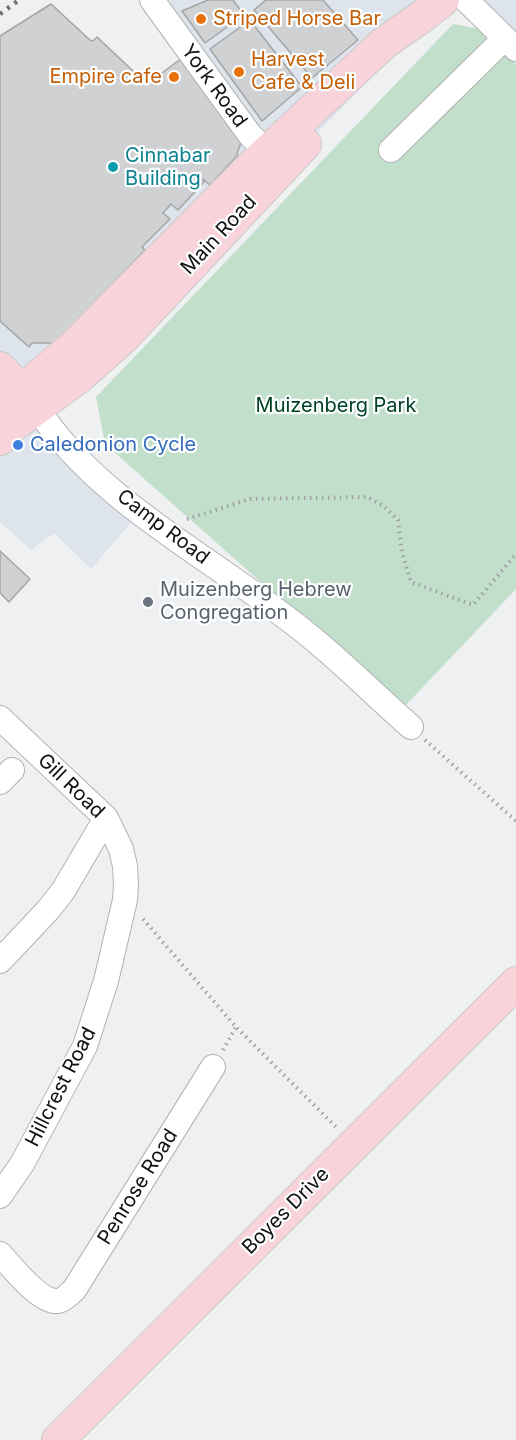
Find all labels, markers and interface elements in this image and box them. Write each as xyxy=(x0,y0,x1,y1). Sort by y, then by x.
place label: Striped Horse Bar xyxy=(213,7,381,31)
marker: Striped Horse Bar xyxy=(194,12,208,26)
street label: York Road xyxy=(176,40,252,132)
place label: Harvest Cafe & Deli xyxy=(251,48,355,95)
place label: Empire cafe xyxy=(50,65,162,89)
marker: Harvest Cafe & Deli xyxy=(232,65,246,79)
marker: Empire cafe xyxy=(167,70,181,84)
place label: Cinnabar Building xyxy=(125,144,211,191)
marker: Cinnabar Building xyxy=(106,160,120,174)
street label: Main Road xyxy=(176,190,262,280)
park label: Muizenberg Park xyxy=(256,394,416,418)
place label: Caledonion Cycle xyxy=(30,433,196,457)
marker: Caledonion Cycle xyxy=(11,438,25,452)
street label: Camp Road xyxy=(112,484,214,570)
place label: Muizenberg Hebrew Congregation xyxy=(160,578,352,625)
marker: Muizenberg Hebrew Congregation xyxy=(141,595,155,609)
street label: Gill Road xyxy=(33,748,109,824)
street label: Hillcrest Road xyxy=(21,1023,101,1151)
street label: Penrose Road xyxy=(93,1125,183,1249)
street label: Boyes Drive xyxy=(238,1163,334,1259)

